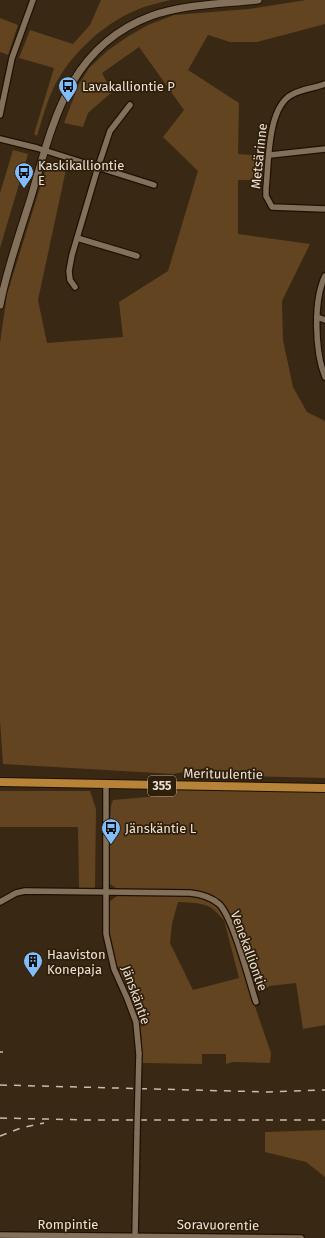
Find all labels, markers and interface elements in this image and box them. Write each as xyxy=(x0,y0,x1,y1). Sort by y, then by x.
bus stop icon: Lavakalliontie P xyxy=(57,75,79,103)
place label: Lavakalliontie P xyxy=(82,79,175,94)
street label: Metsärinne xyxy=(248,122,270,190)
place label: Kaskikalliontie E xyxy=(38,158,124,188)
bus stop icon: Kaskikalliontie E xyxy=(13,161,35,189)
street label: Merituulentie xyxy=(183,766,263,782)
road number: 355 xyxy=(148,776,176,796)
bus stop icon: Jänskäntie L xyxy=(100,817,122,845)
place label: Jänskäntie L xyxy=(125,821,197,836)
street label: Venekalliontie xyxy=(228,909,270,993)
place label: Haaviston Konepaja xyxy=(47,947,106,977)
building icon: Haaviston Konepaja xyxy=(22,950,44,978)
street label: Jänskäntie xyxy=(118,964,154,1026)
street label: Rompintie xyxy=(38,1217,98,1232)
street label: Soravuorentie xyxy=(177,1217,259,1233)

